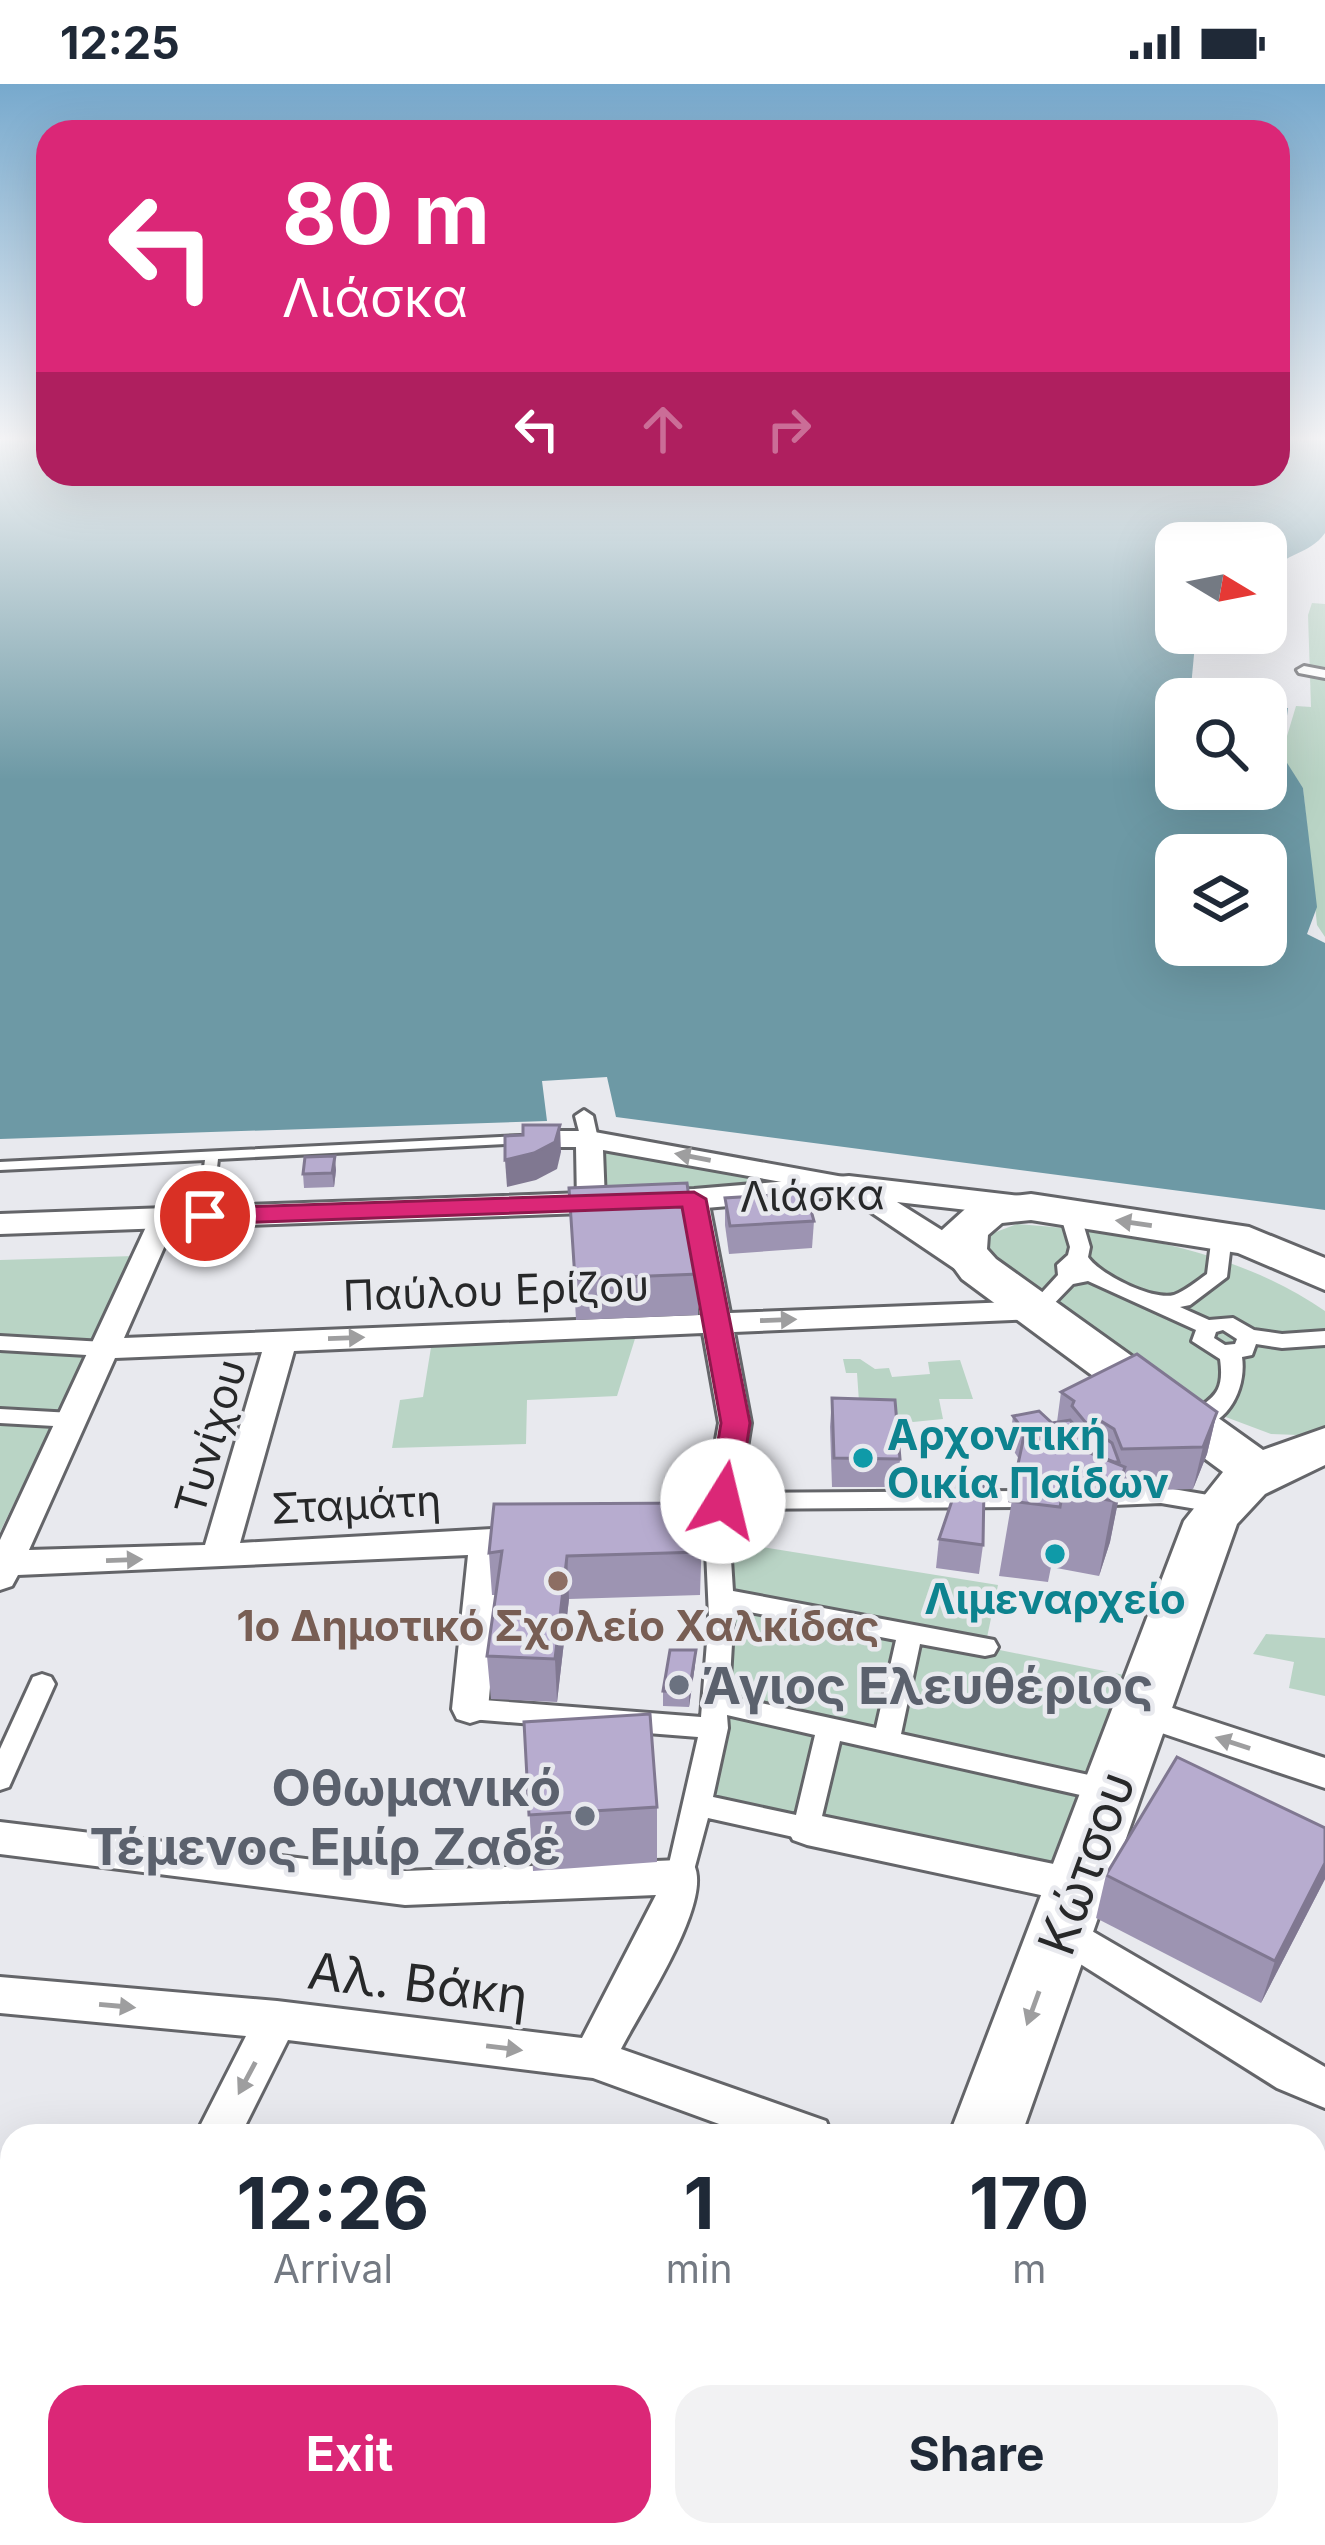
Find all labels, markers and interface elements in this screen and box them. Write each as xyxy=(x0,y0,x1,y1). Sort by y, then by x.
text: 12:25 xyxy=(60,15,180,70)
text: 80 m xyxy=(282,163,490,264)
icon: left xyxy=(84,168,240,324)
text: Λιάσκα xyxy=(282,265,468,330)
icon: left xyxy=(504,396,570,462)
icon: ahead xyxy=(630,396,696,462)
icon: right xyxy=(756,396,822,462)
north arrow xyxy=(1155,522,1287,654)
map controls xyxy=(1155,522,1287,966)
button: search xyxy=(1155,678,1287,810)
button: layers xyxy=(1155,834,1287,966)
one-way arrow xyxy=(673,1148,711,1166)
pin xyxy=(154,1165,256,1267)
street label: Λιάσκα xyxy=(739,1168,885,1222)
icon: arrive xyxy=(172,1183,238,1249)
one-way arrow xyxy=(1114,1213,1152,1231)
street label: Παύλου Ερίζου xyxy=(342,1259,650,1321)
one-way arrow xyxy=(760,1311,798,1330)
one-way arrow xyxy=(328,1329,366,1348)
street label: Τυνίχου xyxy=(163,1353,257,1521)
place label: Αρχοντική Οικία Παίδων xyxy=(887,1409,1169,1508)
position arrow xyxy=(660,1438,786,1564)
marker: Αρχοντική Οικία Παίδων xyxy=(850,1445,876,1471)
street label: Σταμάτη xyxy=(270,1474,442,1534)
marker: Λιμεναρχείο xyxy=(1042,1541,1068,1567)
one-way arrow xyxy=(106,1551,144,1570)
marker: 1ο Δημοτικό Σχολείο Χαλκίδας xyxy=(545,1568,571,1594)
place label: Λιμεναρχείο xyxy=(924,1573,1186,1624)
place label: 1ο Δημοτικό Σχολείο Χαλκίδας xyxy=(237,1600,879,1651)
place label: Άγιος Ελευθέριος xyxy=(703,1655,1153,1716)
marker: Άγιος Ελευθέριος xyxy=(666,1672,692,1698)
one-way arrow xyxy=(1214,1732,1251,1751)
place label: Οθωμανικό Τέμενος Εμίρ Ζαδέ xyxy=(89,1757,561,1877)
street label: Κώτσου xyxy=(1025,1763,1147,1963)
marker: Οθωμανικό Τέμενος Εμίρ Ζαδέ xyxy=(572,1803,598,1829)
street label: Αλ. Βάκη xyxy=(305,1939,531,2027)
one-way arrow xyxy=(1022,1990,1041,2026)
one-way arrow xyxy=(98,1997,136,2016)
one-way arrow xyxy=(486,2038,523,2057)
one-way arrow xyxy=(237,2061,258,2096)
text: 12:26 xyxy=(237,2159,429,2246)
text: 1 xyxy=(684,2159,715,2246)
text: 170 xyxy=(969,2159,1089,2246)
text: Arrival xyxy=(273,2245,393,2292)
text: min xyxy=(666,2245,732,2292)
text: m xyxy=(1012,2245,1046,2292)
button: Exit xyxy=(48,2385,651,2523)
button: Share xyxy=(675,2385,1278,2523)

